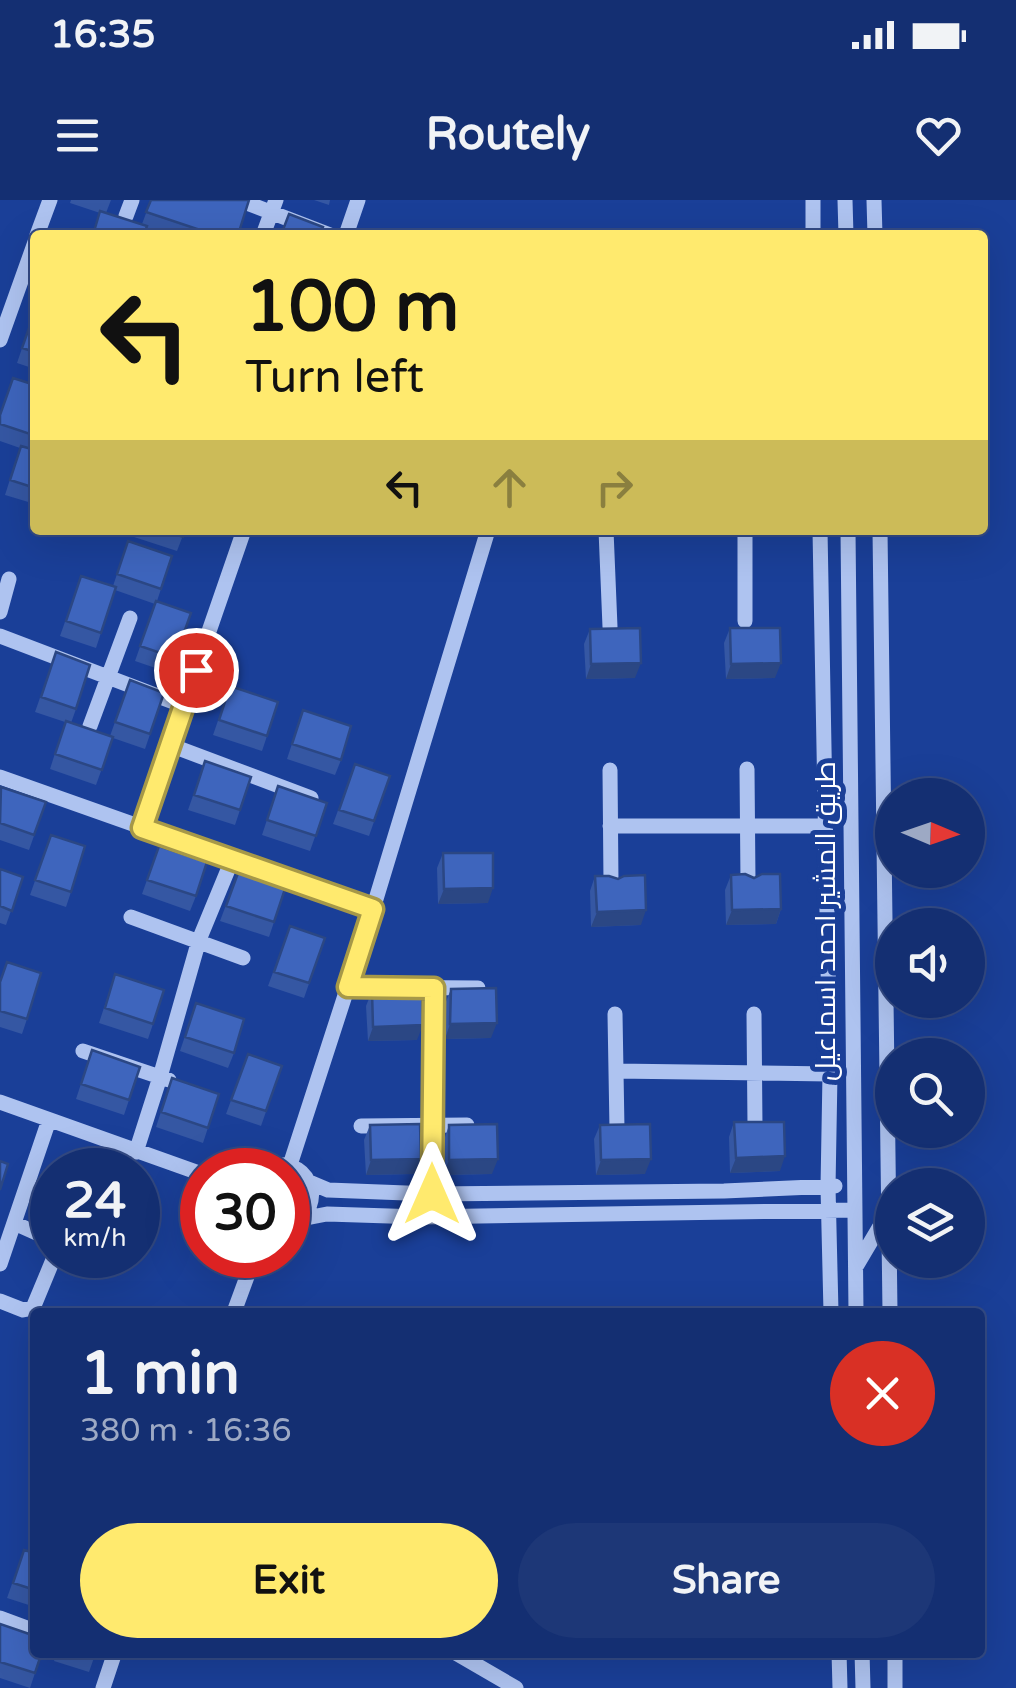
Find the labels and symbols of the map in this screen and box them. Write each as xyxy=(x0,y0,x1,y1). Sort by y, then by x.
pin xyxy=(154,628,239,713)
street label: طريق المشير احمد اسماعيل xyxy=(809,761,843,1081)
north arrow xyxy=(875,778,985,888)
position arrow xyxy=(380,1142,484,1246)
speed limit sign: 30 xyxy=(180,1148,310,1278)

